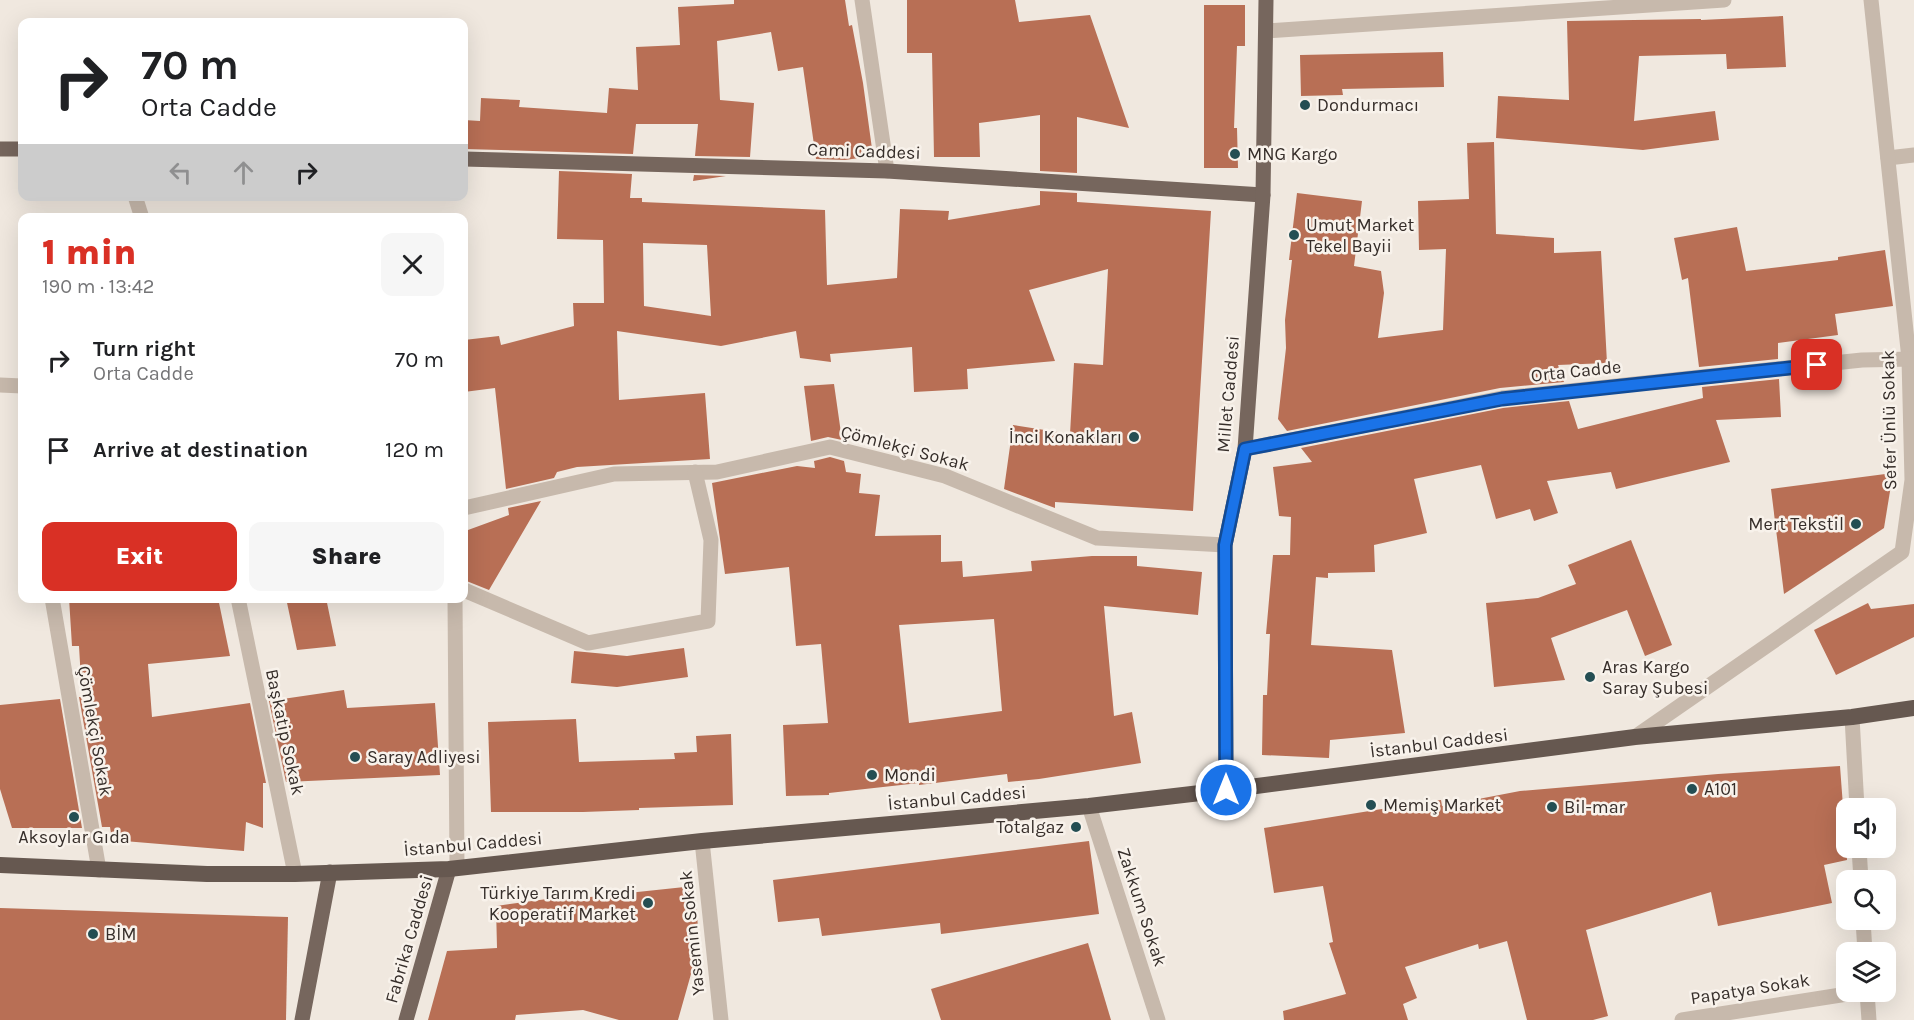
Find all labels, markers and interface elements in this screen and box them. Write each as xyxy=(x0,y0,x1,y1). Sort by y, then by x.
text: 70 m xyxy=(141,40,239,90)
icon: right xyxy=(42,42,120,120)
text: Orta Cadde xyxy=(141,91,277,123)
place label: Dondurmacı xyxy=(1317,94,1419,116)
marker: Dondurmacı xyxy=(1298,98,1312,112)
street label: Cami Caddesi xyxy=(807,138,921,164)
place label: MNG Kargo xyxy=(1247,143,1338,165)
marker: MNG Kargo xyxy=(1228,147,1242,161)
icon: left xyxy=(164,156,197,189)
icon: ahead xyxy=(227,156,260,189)
icon: right xyxy=(290,156,323,189)
place label: Umut Market Tekel Bayii xyxy=(1306,214,1415,257)
marker: Umut Market Tekel Bayii xyxy=(1287,228,1301,242)
text: 1 min xyxy=(42,231,136,273)
button: close xyxy=(381,233,444,296)
text: 190 m · 13:42 xyxy=(42,275,154,298)
street label: Millet Caddesi xyxy=(1212,335,1244,453)
text: Turn right xyxy=(93,336,196,362)
pin xyxy=(1791,339,1842,390)
icon: right xyxy=(42,344,75,377)
text: 70 m xyxy=(395,347,444,373)
icon: arrive xyxy=(1800,348,1833,381)
street label: Sefer Ünlü Sokak xyxy=(1877,350,1901,490)
street label: Orta Cadde xyxy=(1530,355,1622,387)
text: Orta Cadde xyxy=(93,362,194,385)
street label: Çömlekçi Sokak xyxy=(838,420,972,476)
place label: İnci Konakları xyxy=(1009,426,1122,448)
marker: İnci Konakları xyxy=(1127,430,1141,444)
icon: arrive xyxy=(42,434,75,467)
text: Arrive at destination xyxy=(93,437,308,463)
text: 120 m xyxy=(385,437,444,463)
place label: Mert Tekstil xyxy=(1748,513,1844,535)
marker: Mert Tekstil xyxy=(1849,517,1863,531)
button: Exit xyxy=(42,522,237,591)
button: Share xyxy=(249,522,444,591)
place label: Aras Kargo Saray Şubesi xyxy=(1602,656,1708,699)
street label: Çömlekçi Sokak xyxy=(73,664,117,798)
street label: Başkatip Sokak xyxy=(261,667,309,797)
marker: Aras Kargo Saray Şubesi xyxy=(1583,670,1597,684)
street label: İstanbul Caddesi xyxy=(1369,724,1509,762)
place label: Saray Adliyesi xyxy=(367,746,481,768)
marker: Saray Adliyesi xyxy=(348,750,362,764)
position arrow xyxy=(1194,758,1258,822)
place label: Mondi xyxy=(884,764,936,786)
marker: Mondi xyxy=(865,768,879,782)
place label: A101 xyxy=(1704,778,1737,800)
street label: İstanbul Caddesi xyxy=(887,781,1027,815)
marker: A101 xyxy=(1685,782,1699,796)
place label: Memiş Market xyxy=(1383,794,1501,816)
place label: Bil-mar xyxy=(1564,796,1626,818)
marker: Memiş Market xyxy=(1364,798,1378,812)
map controls xyxy=(1836,798,1896,1002)
button: sound xyxy=(1836,798,1896,858)
marker: Bil-mar xyxy=(1545,800,1559,814)
marker: Aksoylar Gıda xyxy=(67,810,81,824)
place label: Totalgaz xyxy=(996,816,1064,838)
marker: Totalgaz xyxy=(1069,820,1083,834)
place label: Aksoylar Gıda xyxy=(18,826,130,848)
street label: İstanbul Caddesi xyxy=(403,827,543,861)
street label: Zakkum Sokak xyxy=(1112,845,1172,969)
street label: Yasemin Sokak xyxy=(674,869,710,997)
button: search xyxy=(1836,870,1896,930)
street label: Fabrika Caddesi xyxy=(380,872,438,1006)
place label: Türkiye Tarım Kredi Kooperatif Market xyxy=(480,882,636,925)
marker: Türkiye Tarım Kredi Kooperatif Market xyxy=(641,896,655,910)
place label: BİM xyxy=(105,923,136,945)
marker: BİM xyxy=(86,927,100,941)
button: layers xyxy=(1836,942,1896,1002)
street label: Papatya Sokak xyxy=(1689,969,1811,1009)

